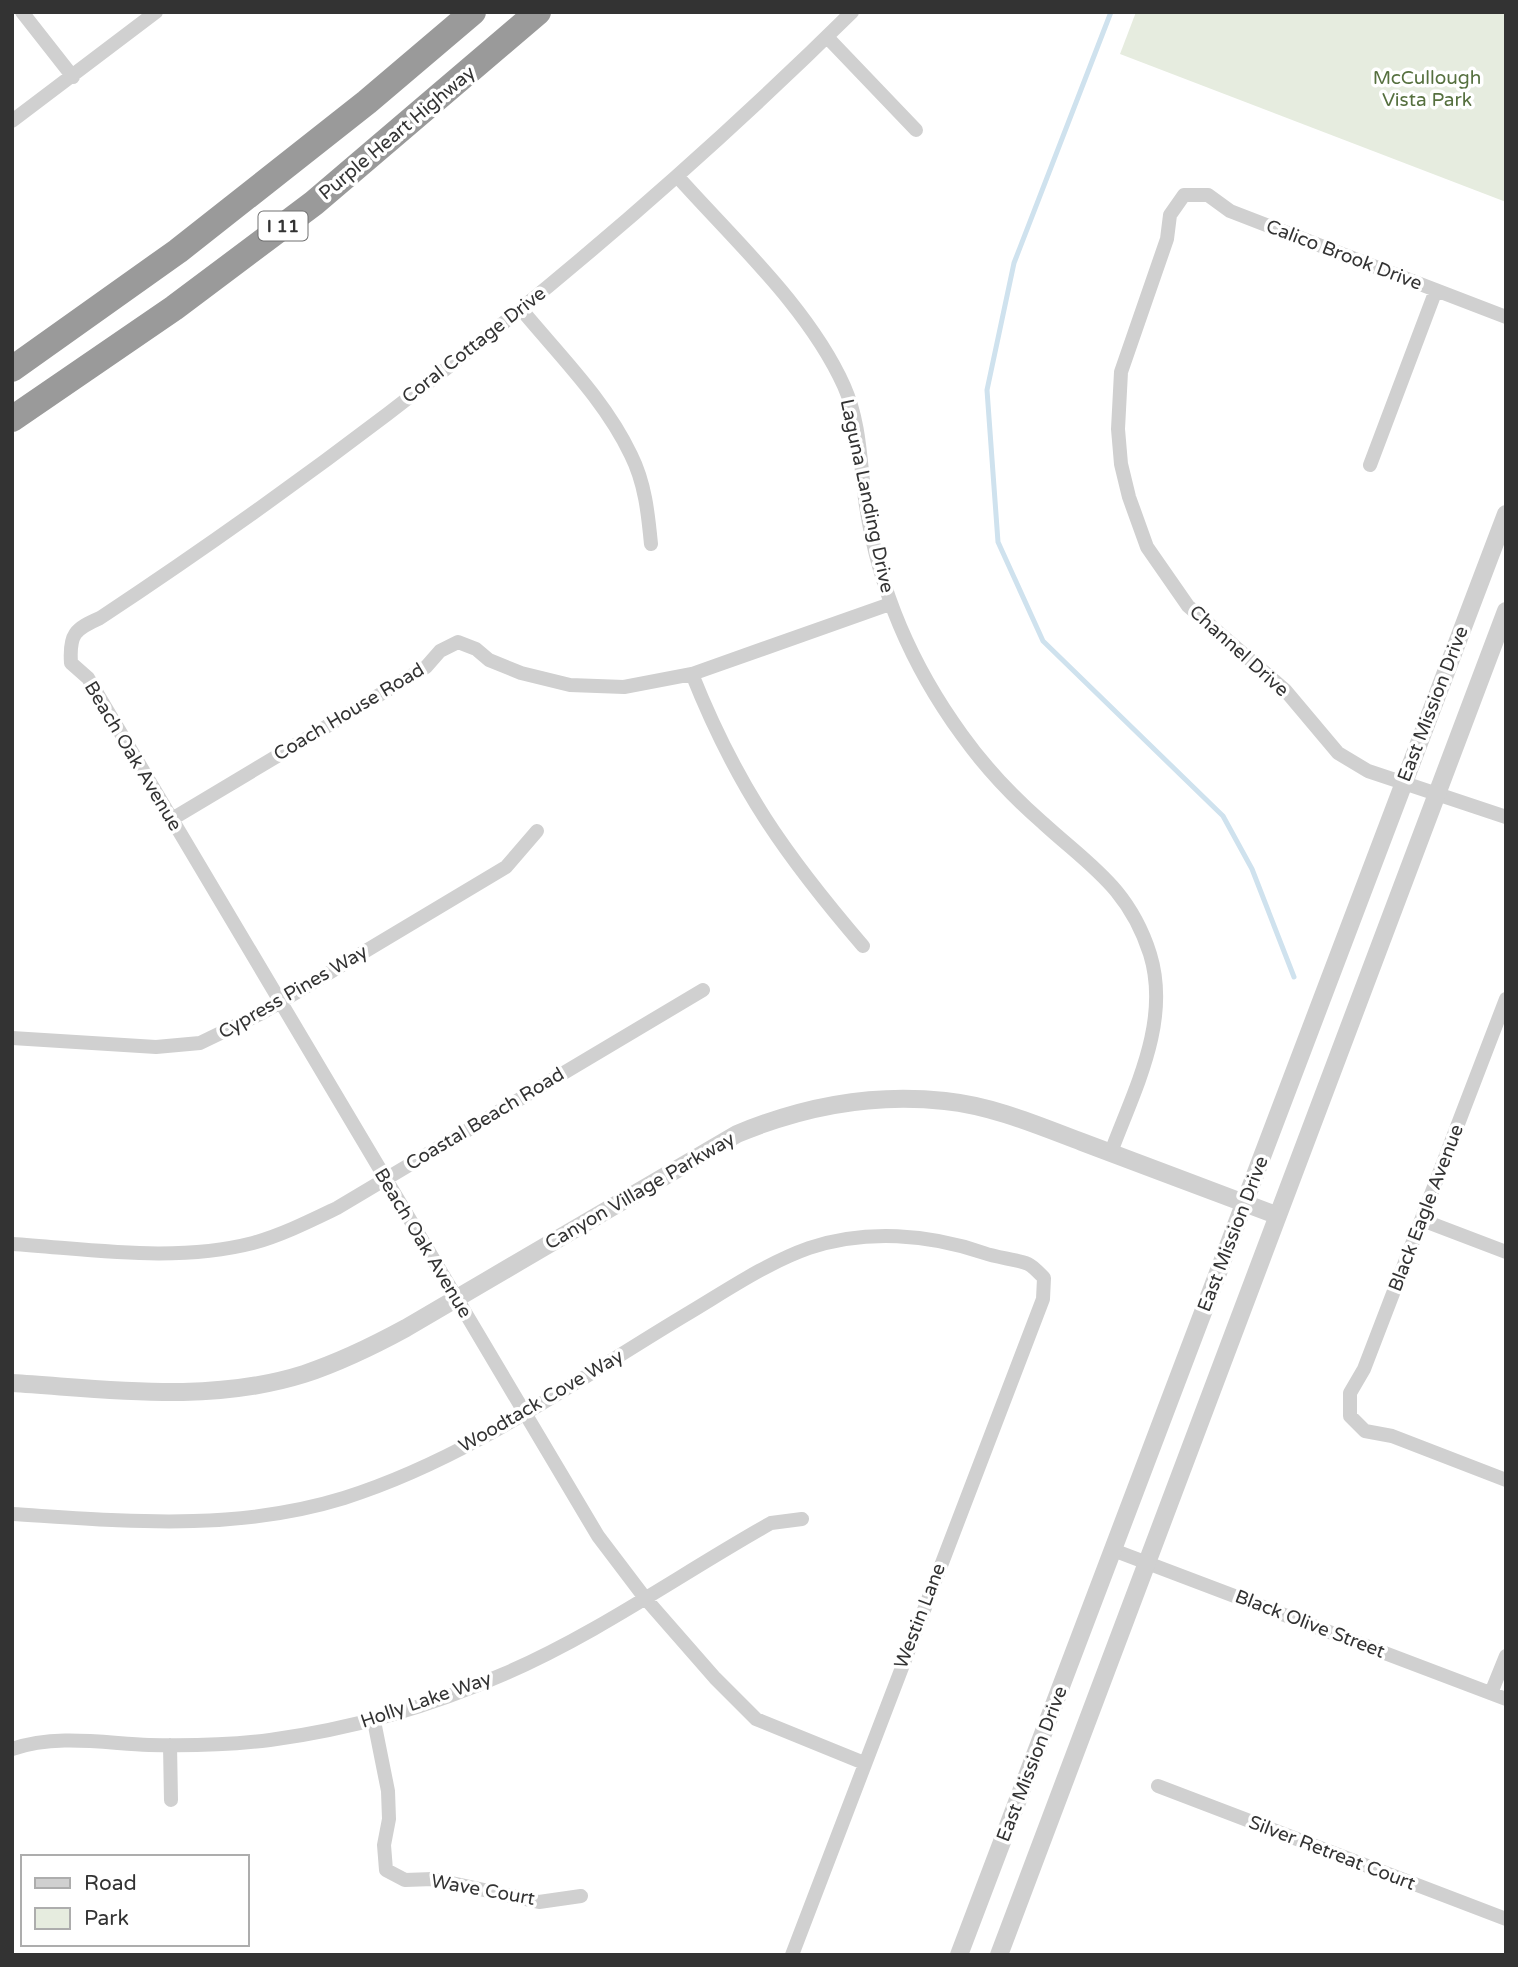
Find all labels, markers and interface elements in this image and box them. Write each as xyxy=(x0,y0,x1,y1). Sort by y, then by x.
street label: Purple Heart Highway xyxy=(315,61,479,205)
park label: McCullough Vista Park xyxy=(1373,67,1481,111)
road number: I 11 xyxy=(258,211,308,240)
street label: Calico Brook Drive xyxy=(1263,215,1425,295)
street label: Coral Cottage Drive xyxy=(398,282,550,408)
street label: Laguna Landing Drive xyxy=(836,397,898,595)
street label: Channel Drive xyxy=(1185,601,1293,701)
street label: East Mission Drive xyxy=(1393,623,1473,785)
street label: Coach House Road xyxy=(270,658,428,766)
street label: Beach Oak Avenue xyxy=(80,677,186,835)
street label: Cypress Pines Way xyxy=(215,940,371,1044)
street label: Coastal Beach Road xyxy=(402,1063,568,1175)
street label: Black Eagle Avenue xyxy=(1384,1121,1468,1295)
street label: Canyon Village Parkway xyxy=(541,1128,739,1254)
street label: East Mission Drive xyxy=(1193,1153,1273,1315)
street label: Beach Oak Avenue xyxy=(370,1164,476,1322)
street label: Woodtack Cove Way xyxy=(455,1345,627,1457)
street label: Westin Lane xyxy=(890,1560,950,1672)
street label: Black Olive Street xyxy=(1232,1585,1388,1663)
street label: Holly Lake Way xyxy=(358,1667,494,1733)
street label: East Mission Drive xyxy=(992,1683,1072,1845)
street label: Silver Retreat Court xyxy=(1246,1811,1418,1895)
legend xyxy=(21,1855,248,1946)
street label: Wave Court xyxy=(429,1870,537,1910)
text: Road xyxy=(84,1871,137,1896)
text: Park xyxy=(84,1906,129,1931)

